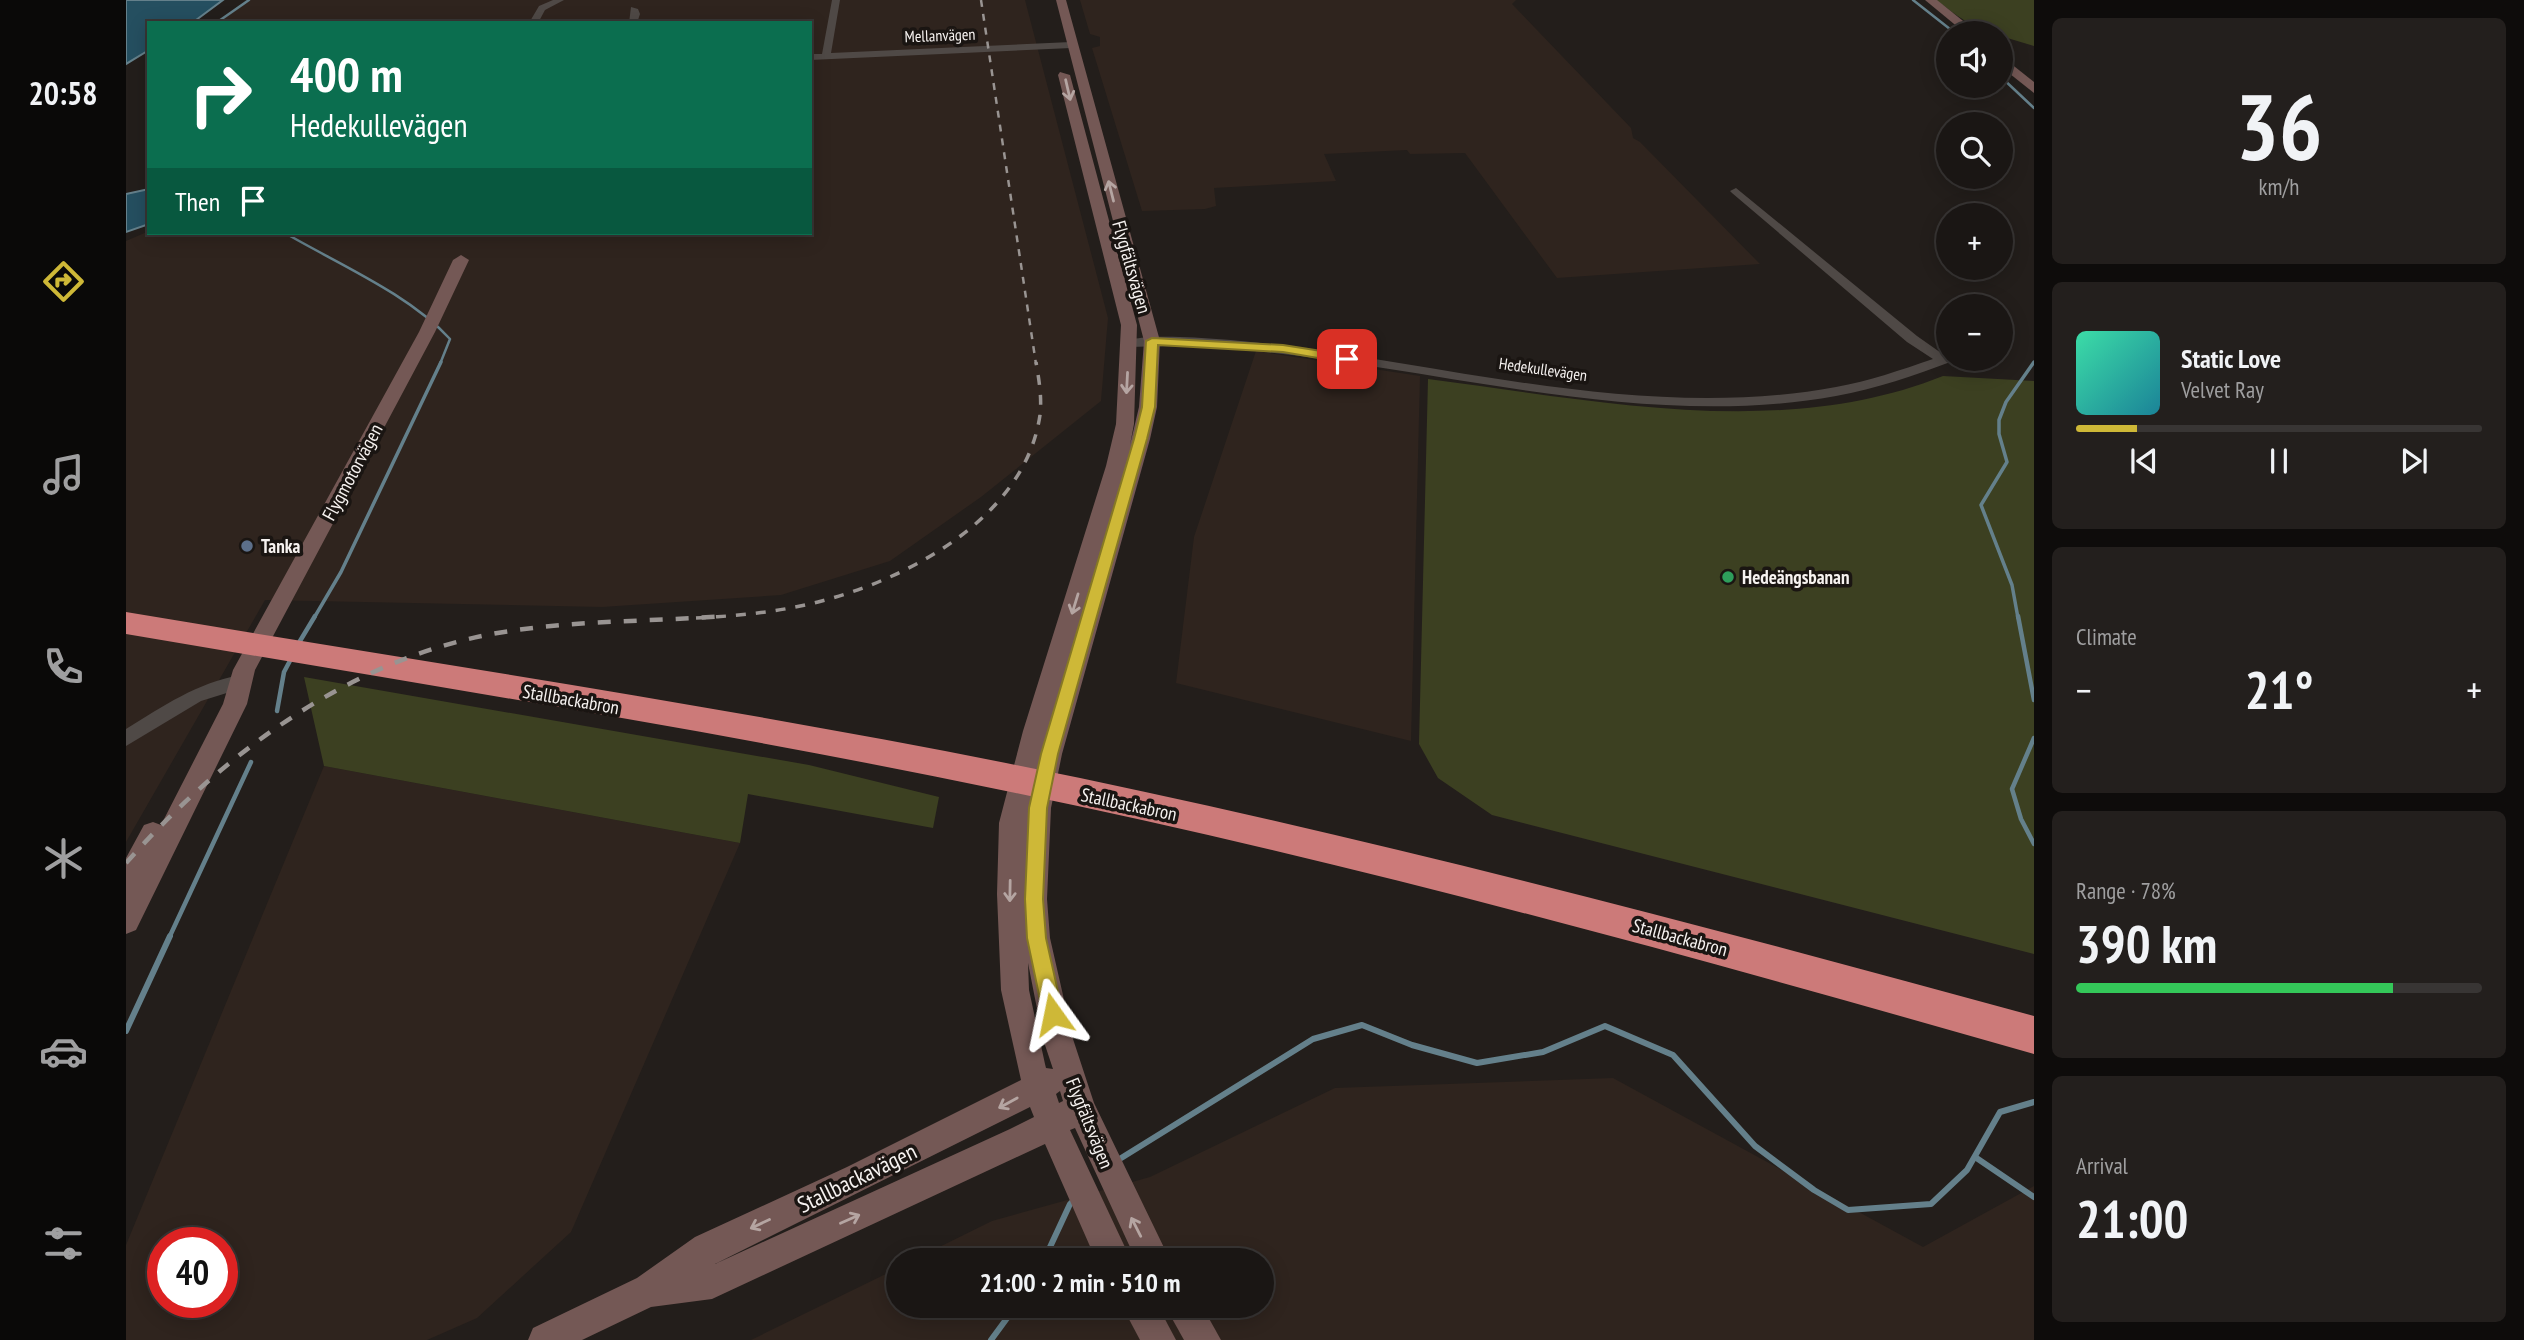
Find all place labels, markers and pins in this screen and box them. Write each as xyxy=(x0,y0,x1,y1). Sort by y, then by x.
pin xyxy=(1317,329,1377,389)
place label: Tanka xyxy=(261,534,301,558)
marker: Tanka xyxy=(239,538,255,554)
place label: Hedeängsbanan xyxy=(1742,565,1849,589)
marker: Hedeängsbanan xyxy=(1720,569,1736,585)

